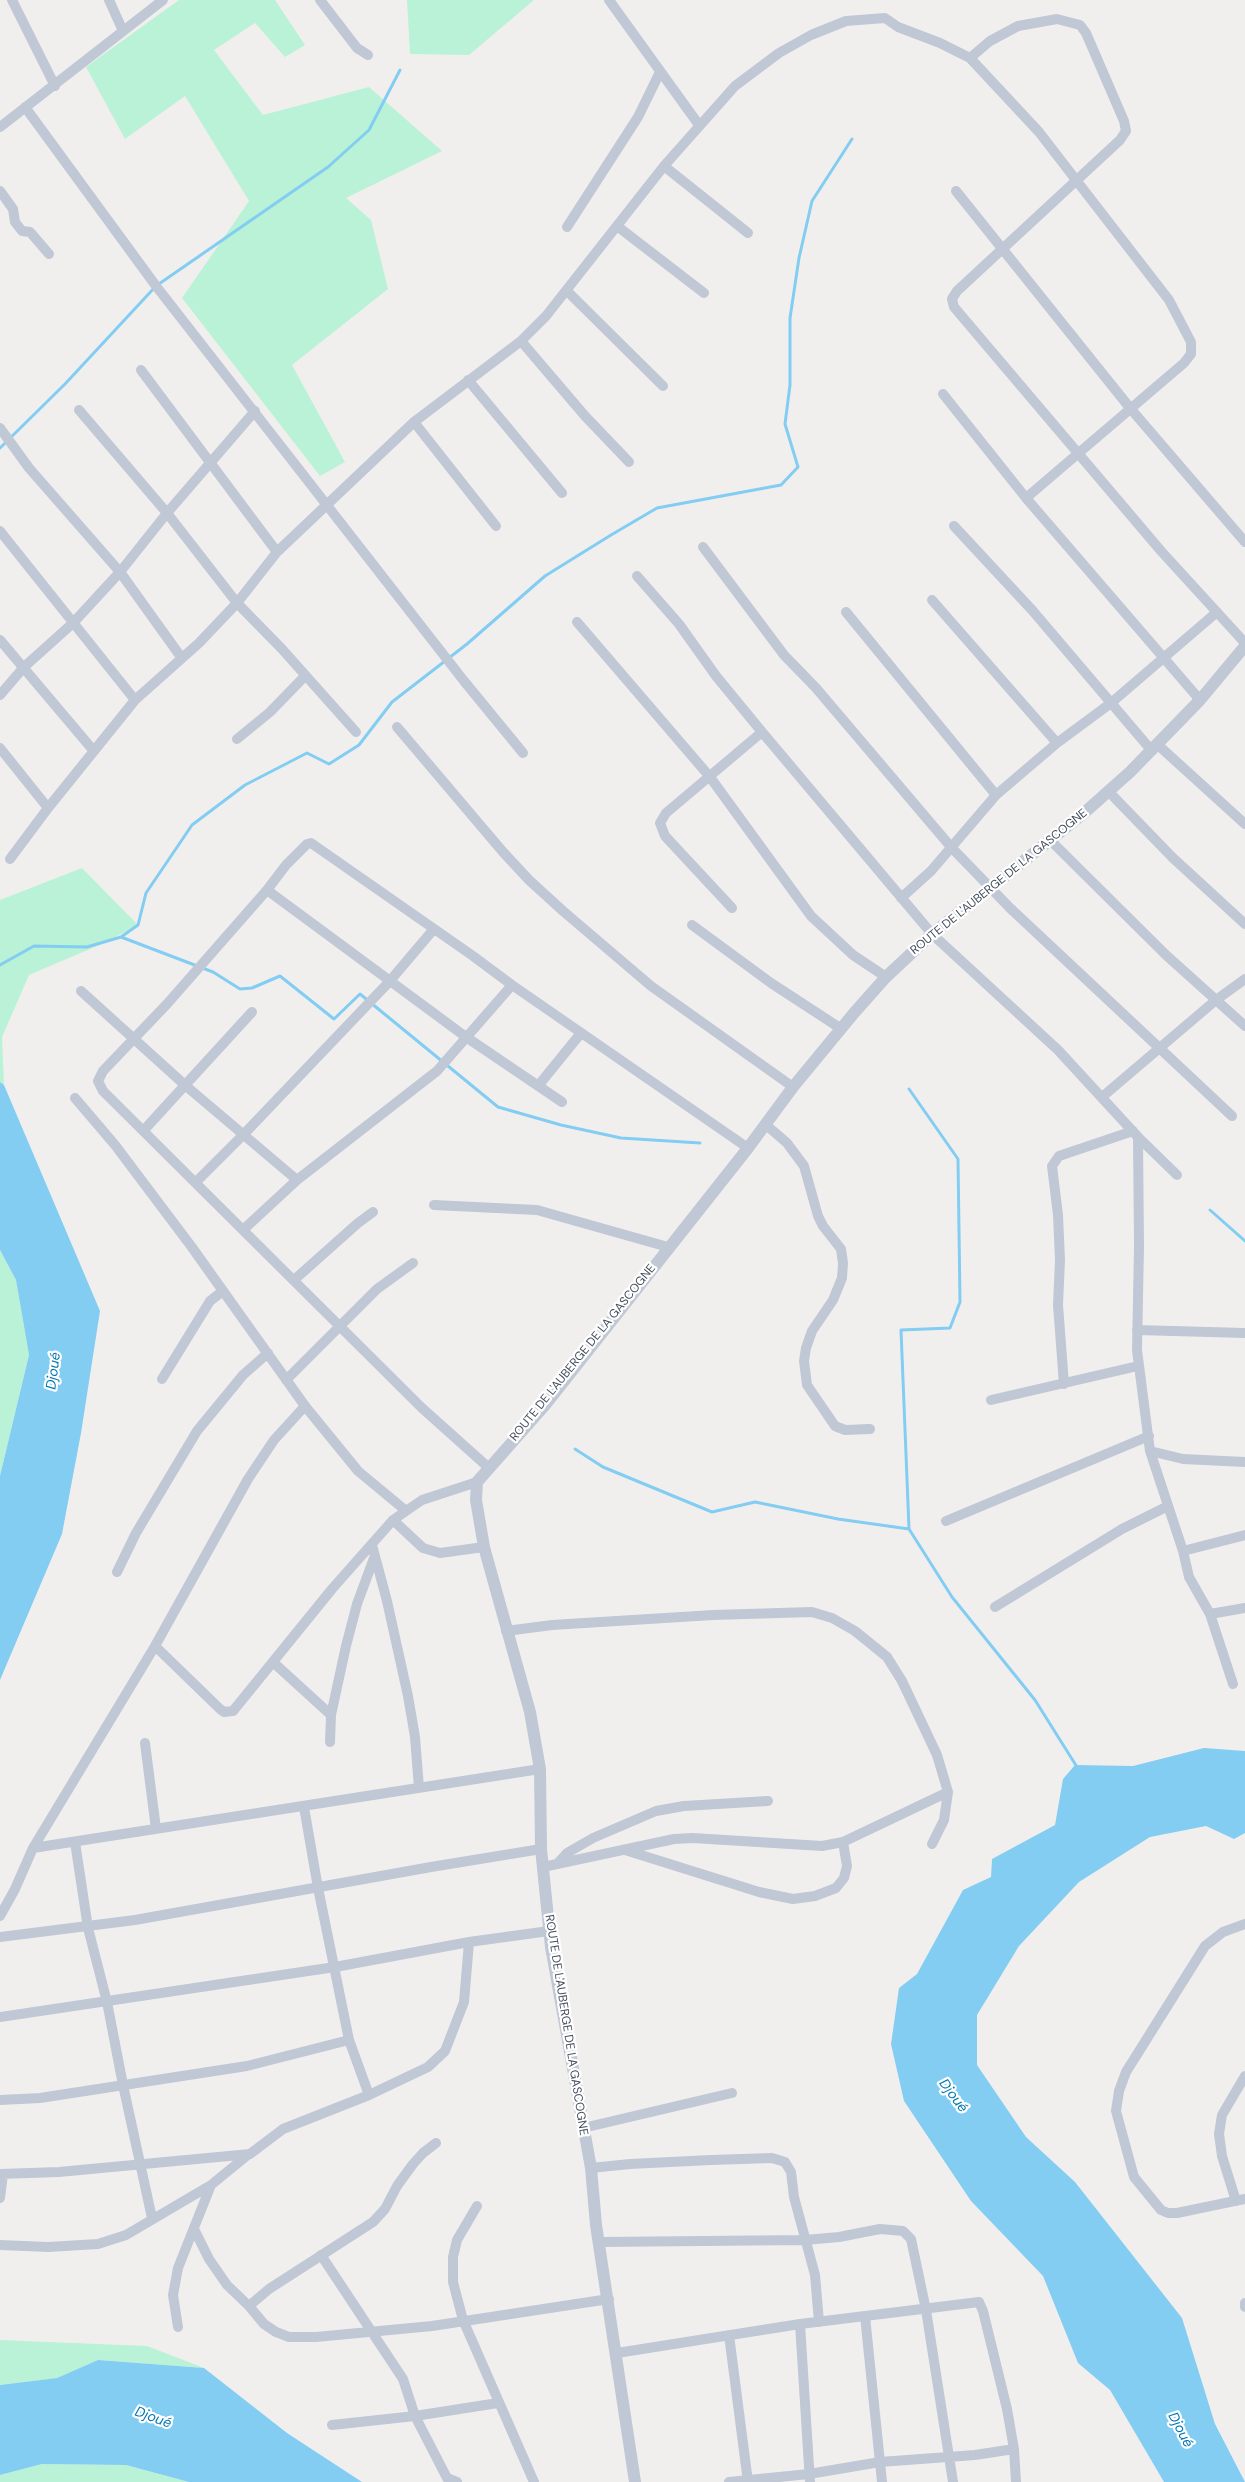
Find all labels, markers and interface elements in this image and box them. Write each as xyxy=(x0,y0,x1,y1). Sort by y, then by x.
street label: ROUTE DE L'AUBERGE DE LA GASCOGNE xyxy=(908,806,1090,958)
street label: ROUTE DE L'AUBERGE DE LA GASCOGNE xyxy=(507,1262,659,1444)
water label: Djoué xyxy=(43,1351,65,1391)
street label: ROUTE DE L'AUBERGE DE LA GASCOGNE xyxy=(541,1914,591,2136)
water label: Djoué xyxy=(935,2076,971,2116)
water label: Djoué xyxy=(132,2404,174,2432)
water label: Djoué xyxy=(1164,2409,1196,2451)

